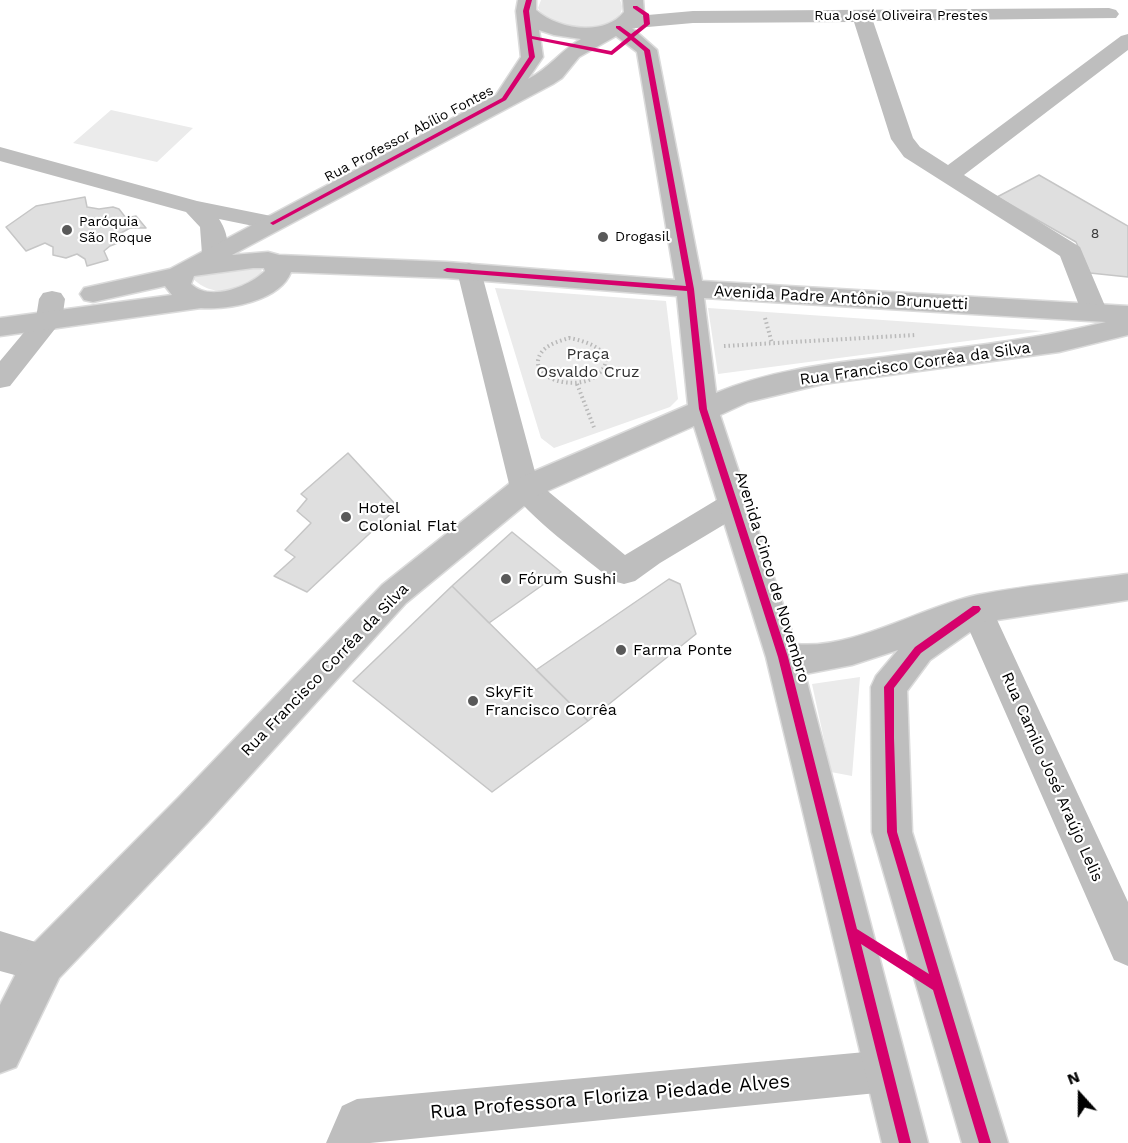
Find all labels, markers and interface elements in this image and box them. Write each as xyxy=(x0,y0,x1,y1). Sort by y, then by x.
street label: Rua José Oliveira Prestes xyxy=(814,8,988,24)
street label: Rua Professor Abílio Fontes xyxy=(322,82,496,186)
place label: Paróquia São Roque xyxy=(79,214,152,246)
marker: Paróquia São Roque xyxy=(60,223,74,237)
house number: 8 xyxy=(1091,226,1099,242)
place label: Drogasil xyxy=(615,229,670,245)
marker: Drogasil xyxy=(596,230,610,244)
street label: Avenida Padre Antônio Brunuetti xyxy=(714,282,968,314)
street label: Rua Francisco Corrêa da Silva xyxy=(798,338,1032,390)
park label: Praça Osvaldo Cruz xyxy=(536,344,640,382)
street label: Avenida Cinco de Novembro xyxy=(731,469,813,685)
place label: Hotel Colonial Flat xyxy=(358,498,457,536)
marker: Hotel Colonial Flat xyxy=(339,510,353,524)
place label: Fórum Sushi xyxy=(518,569,616,589)
marker: Fórum Sushi xyxy=(499,572,513,586)
street label: Rua Francisco Corrêa da Silva xyxy=(237,580,413,760)
place label: Farma Ponte xyxy=(633,640,732,660)
marker: Farma Ponte xyxy=(614,643,628,657)
street label: Rua Camilo José Araújo Lelis xyxy=(997,669,1107,885)
place label: SkyFit Francisco Corrêa xyxy=(485,682,617,720)
marker: SkyFit Francisco Corrêa xyxy=(466,694,480,708)
north arrow xyxy=(1050,1065,1110,1125)
text: N xyxy=(1064,1067,1082,1089)
street label: Rua Professora Floriza Piedade Alves xyxy=(429,1069,791,1125)

